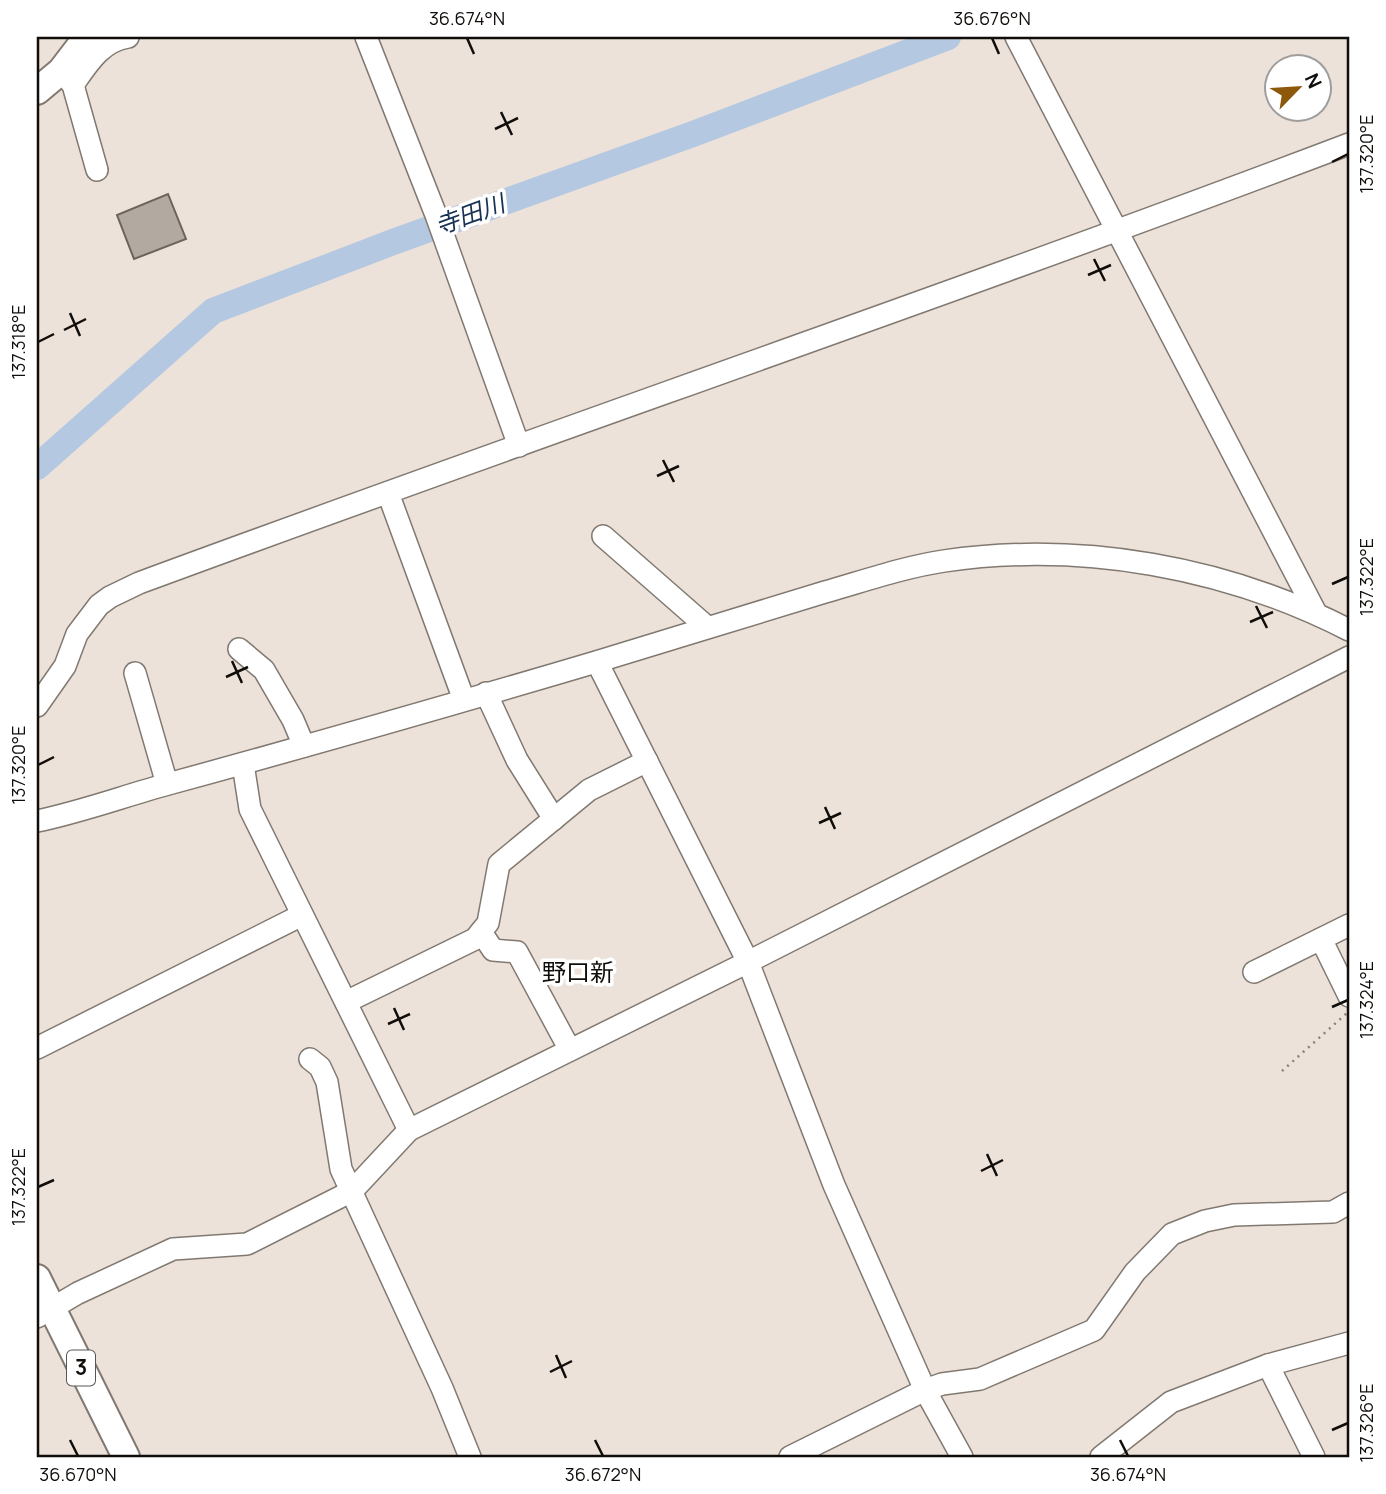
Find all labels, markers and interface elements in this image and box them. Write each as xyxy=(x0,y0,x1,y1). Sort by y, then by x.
text: 36.674°N xyxy=(429,6,505,30)
text: 36.676°N xyxy=(953,6,1031,30)
north arrow xyxy=(1264,52,1334,122)
text: N xyxy=(1299,69,1328,92)
text: 137.320°E xyxy=(1354,115,1378,193)
water label: 寺田川 xyxy=(430,185,512,241)
text: 137.318°E xyxy=(6,304,30,380)
text: 137.322°E xyxy=(1354,538,1378,616)
text: 137.320°E xyxy=(6,726,30,804)
district label: 野口新 xyxy=(542,955,614,988)
text: 137.324°E xyxy=(1354,961,1378,1039)
text: 137.322°E xyxy=(6,1148,30,1226)
road number: 3 xyxy=(67,1350,95,1386)
text: 137.326°E xyxy=(1354,1383,1378,1463)
text: 36.670°N xyxy=(39,1462,117,1486)
text: 36.672°N xyxy=(565,1462,641,1486)
text: 36.674°N xyxy=(1090,1462,1166,1486)

